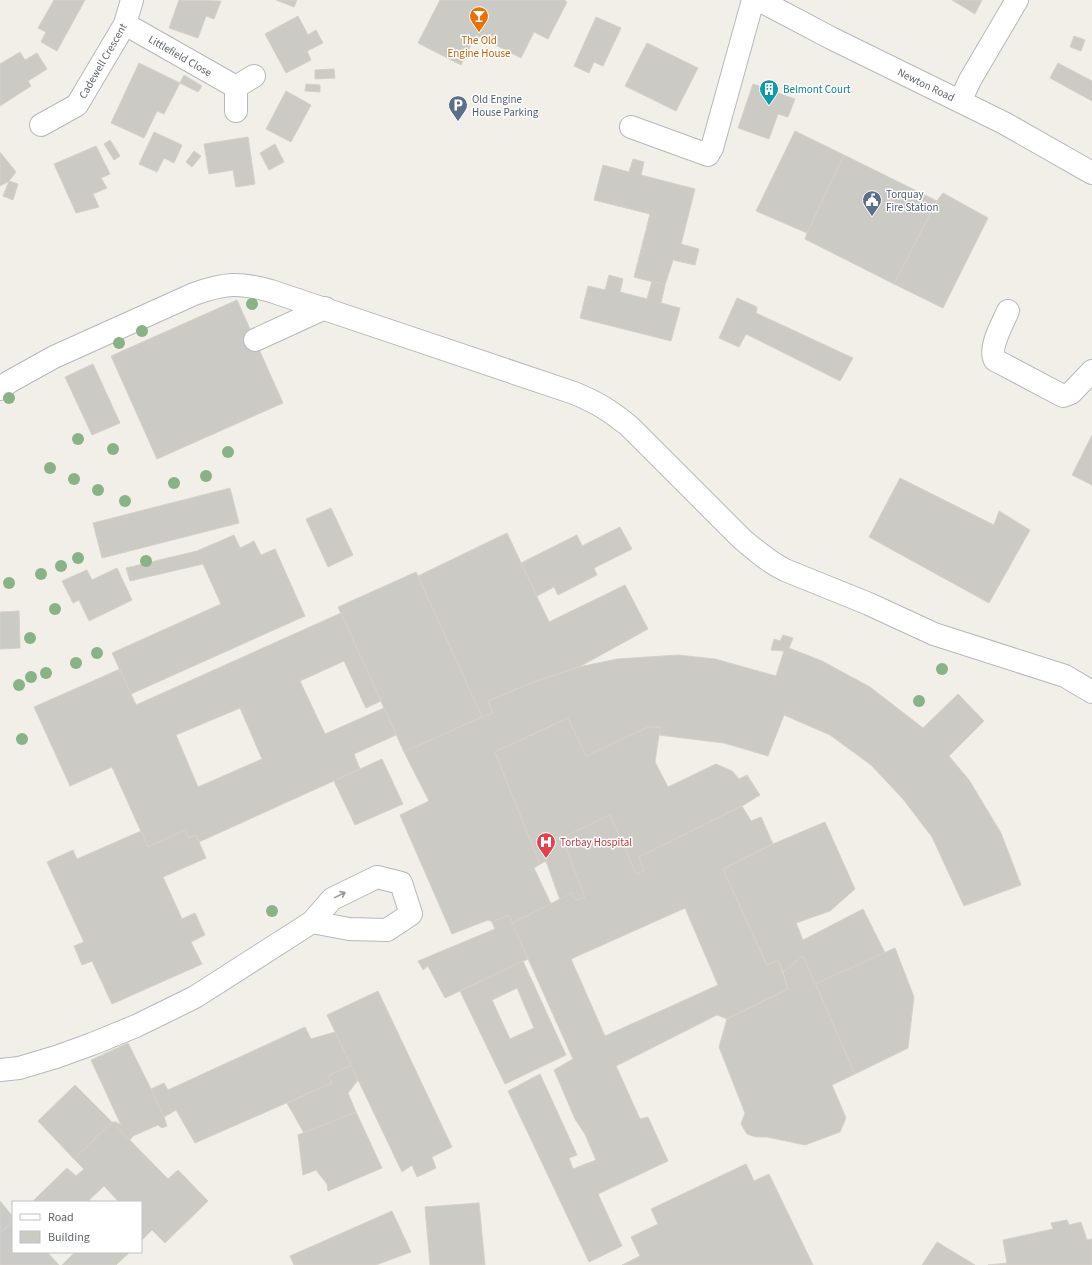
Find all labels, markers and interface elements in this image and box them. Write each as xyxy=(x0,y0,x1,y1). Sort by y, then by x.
bar icon: The Old Engine House xyxy=(468,5,490,33)
street label: Cadewell Crescent xyxy=(75,20,131,101)
street label: Littlefield Close xyxy=(145,32,215,81)
place label: The Old Engine House xyxy=(448,33,511,61)
street label: Newton Road xyxy=(895,65,957,105)
building icon: Belmont Court xyxy=(758,78,780,106)
place label: Belmont Court xyxy=(783,82,851,97)
place label: Old Engine House Parking xyxy=(472,92,539,120)
parking icon: Old Engine House Parking xyxy=(447,94,469,122)
place label: Torquay Fire Station xyxy=(886,187,938,215)
public building icon: Torquay Fire Station xyxy=(861,189,883,217)
hospital icon: Torbay Hospital xyxy=(535,831,557,859)
place label: Torbay Hospital xyxy=(560,835,632,850)
one-way arrow xyxy=(333,891,345,898)
legend xyxy=(12,1201,142,1253)
text: Road xyxy=(48,1209,74,1226)
text: Building xyxy=(48,1229,90,1246)

